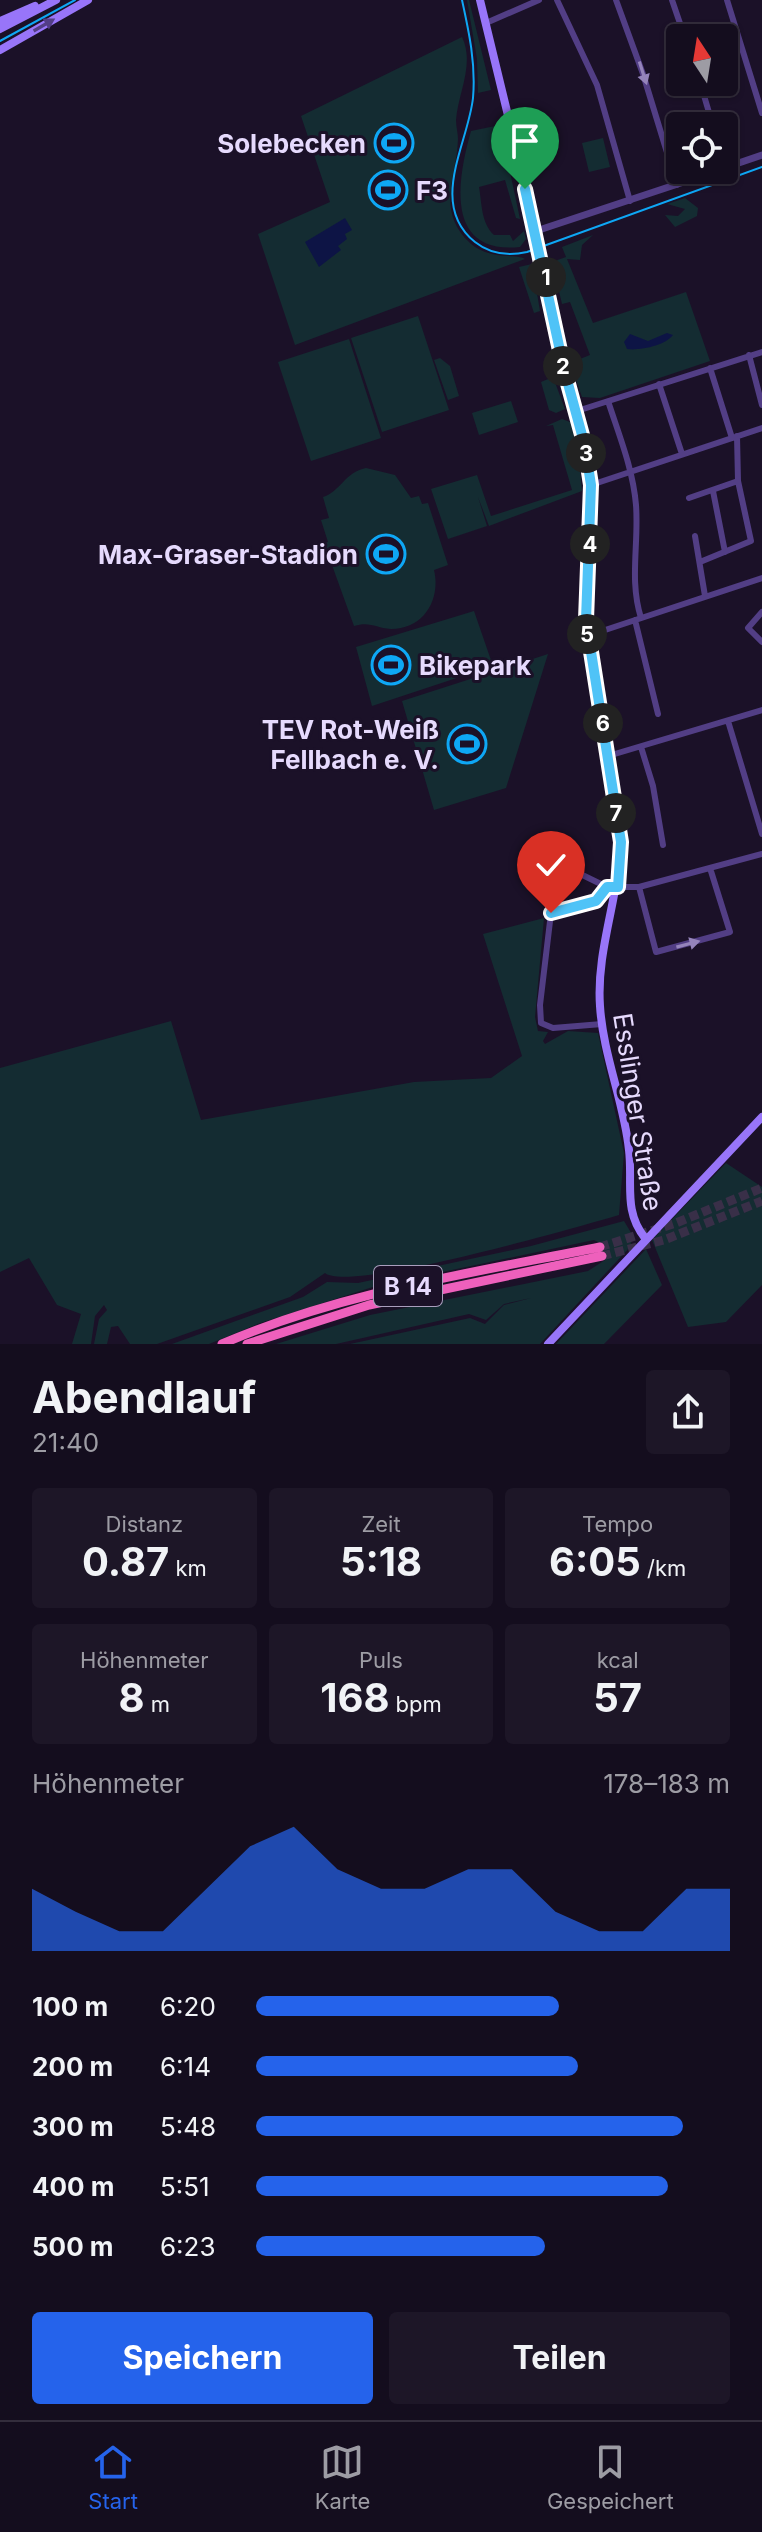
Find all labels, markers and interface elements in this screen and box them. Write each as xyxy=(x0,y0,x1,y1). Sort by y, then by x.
one-way arrow xyxy=(33,18,55,32)
north arrow xyxy=(666,24,738,96)
map controls xyxy=(666,24,738,184)
one-way arrow xyxy=(637,61,650,85)
pin xyxy=(491,107,559,189)
button: locate xyxy=(666,112,738,184)
icon: arrive xyxy=(503,119,547,163)
sports icon: Solebecken xyxy=(373,122,415,164)
place label: Solebecken xyxy=(217,128,366,159)
sports icon: F3 xyxy=(367,169,409,211)
place label: F3 xyxy=(416,175,448,206)
pin: 1 xyxy=(526,257,566,297)
text: 1 xyxy=(541,264,551,290)
pin: 2 xyxy=(543,346,583,386)
text: 2 xyxy=(556,353,570,379)
pin: 3 xyxy=(566,433,606,473)
text: 3 xyxy=(579,440,593,466)
pin: 4 xyxy=(570,524,610,564)
text: 4 xyxy=(583,531,597,557)
sports icon: Max-Graser-Stadion xyxy=(365,533,407,575)
place label: Max-Graser-Stadion xyxy=(98,539,358,570)
pin: 5 xyxy=(567,614,607,654)
text: 5 xyxy=(580,621,594,647)
sports icon: Bikepark xyxy=(370,644,412,686)
place label: Bikepark xyxy=(419,650,531,681)
pin: 6 xyxy=(583,703,623,743)
text: 6 xyxy=(596,710,610,736)
place label: TEV Rot-Weiß Fellbach e. V. xyxy=(262,714,439,775)
sports icon: TEV Rot-Weiß Fellbach e. V. xyxy=(446,723,488,765)
pin: 7 xyxy=(596,793,636,833)
text: 7 xyxy=(610,800,622,826)
pin xyxy=(517,831,585,913)
icon: check xyxy=(529,843,573,887)
one-way arrow xyxy=(675,937,700,949)
street label: Esslinger Straße xyxy=(607,1011,669,1213)
road number: B 14 xyxy=(374,1266,442,1306)
text: Abendlauf xyxy=(32,1370,256,1424)
button: share xyxy=(646,1370,730,1454)
text: 21:40 xyxy=(32,1427,99,1458)
text: Distanz xyxy=(106,1511,183,1537)
text: Zeit xyxy=(361,1511,401,1537)
text: Tempo xyxy=(582,1511,653,1537)
text: 0.87 xyxy=(82,1537,169,1586)
text: 5:18 xyxy=(340,1537,422,1586)
text: 6:05 xyxy=(549,1537,641,1586)
text: km xyxy=(169,1555,207,1581)
text: /km xyxy=(641,1555,686,1581)
text: Höhenmeter xyxy=(80,1647,209,1673)
text: Puls xyxy=(359,1647,403,1673)
text: kcal xyxy=(597,1647,639,1673)
text: 8 xyxy=(119,1673,145,1722)
text: 168 xyxy=(320,1673,389,1722)
text: 57 xyxy=(593,1673,642,1722)
text: m xyxy=(145,1691,170,1717)
text: bpm xyxy=(389,1691,442,1717)
text: Höhenmeter xyxy=(32,1768,184,1799)
text: 178–183 m xyxy=(603,1768,730,1799)
text: 100 m xyxy=(32,1991,108,2022)
text: 6:20 xyxy=(160,1991,216,2022)
text: 200 m xyxy=(32,2051,113,2082)
text: 6:14 xyxy=(160,2051,211,2082)
text: 300 m xyxy=(32,2111,114,2142)
text: 5:48 xyxy=(160,2111,216,2142)
text: 400 m xyxy=(32,2171,115,2202)
text: 5:51 xyxy=(160,2171,210,2202)
text: 500 m xyxy=(32,2231,114,2262)
text: 6:23 xyxy=(160,2231,216,2262)
button: Speichern xyxy=(32,2312,373,2404)
button: Teilen xyxy=(389,2312,730,2404)
tab: Start xyxy=(88,2440,138,2514)
tab: Karte xyxy=(315,2440,370,2514)
tab: Gespeichert xyxy=(547,2440,674,2514)

